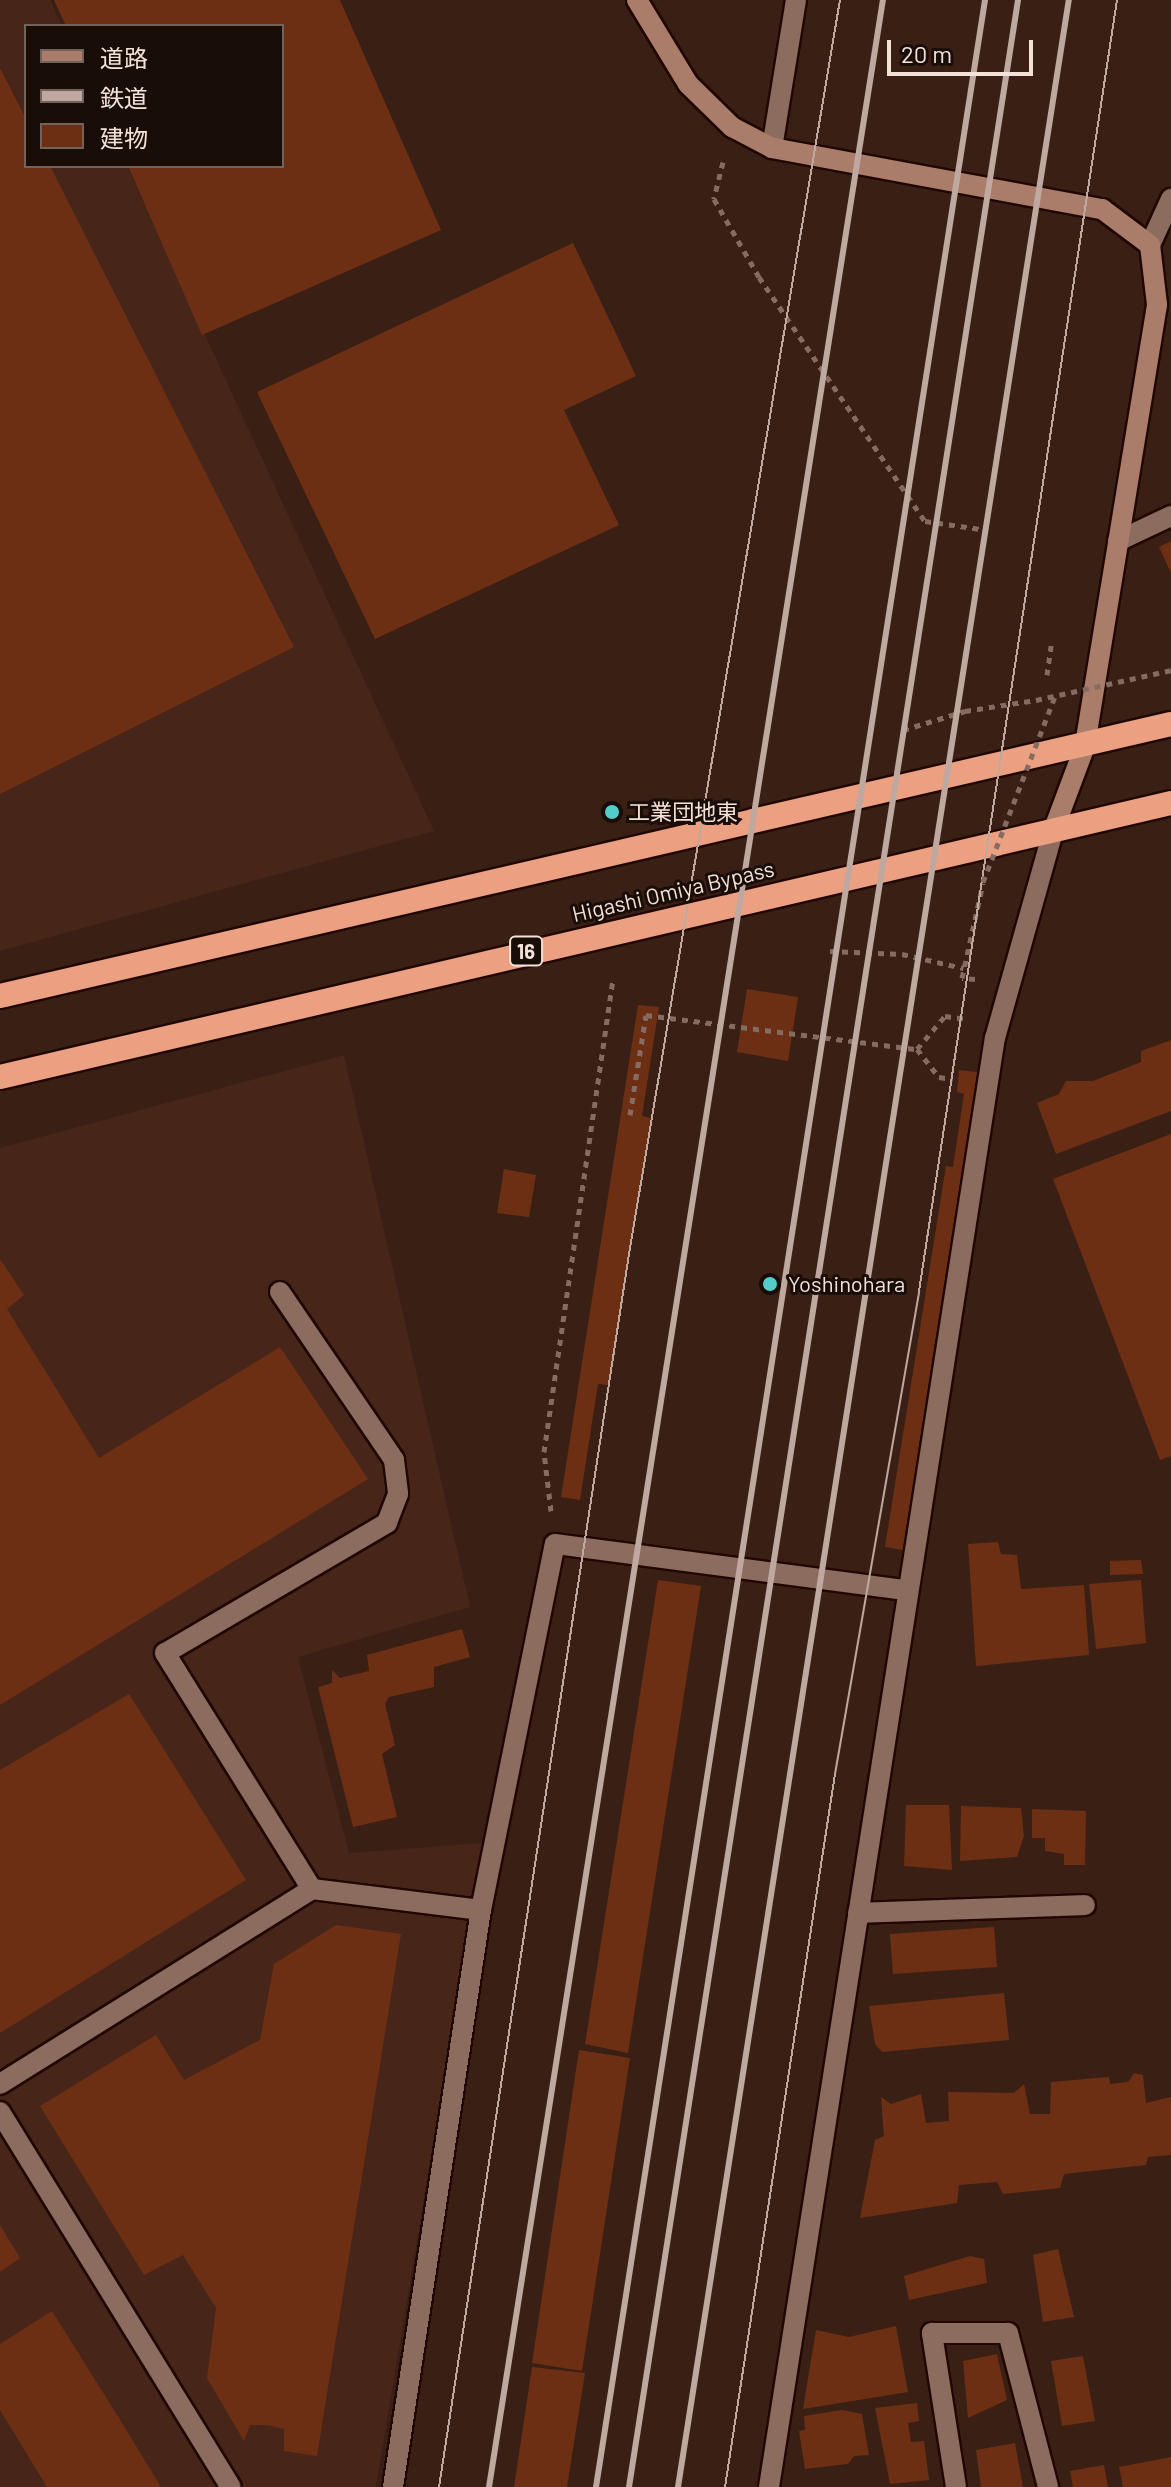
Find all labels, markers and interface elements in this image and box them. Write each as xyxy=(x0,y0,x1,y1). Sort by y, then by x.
legend xyxy=(24,24,284,168)
scale bar xyxy=(891,24,1037,74)
text: 20 m xyxy=(901,39,952,68)
text: 道路 xyxy=(100,43,148,72)
text: 鉄道 xyxy=(100,83,148,112)
text: 建物 xyxy=(100,123,148,152)
place label: 工業団地東 xyxy=(628,799,738,825)
marker: 工業団地東 xyxy=(603,803,621,821)
street label: Higashi Omiya Bypass xyxy=(569,855,777,927)
road number: 16 xyxy=(508,935,544,967)
place label: Yoshinohara xyxy=(788,1271,905,1297)
marker: Yoshinohara xyxy=(759,1273,781,1295)

